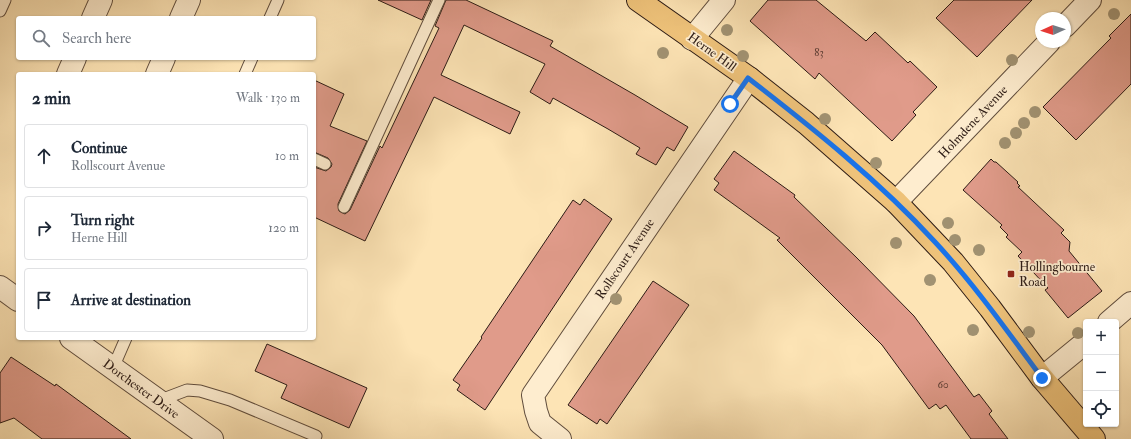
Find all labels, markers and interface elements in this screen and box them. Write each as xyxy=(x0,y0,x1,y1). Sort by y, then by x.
north arrow xyxy=(1035,12,1071,48)
search box xyxy=(16,16,316,60)
icon: search xyxy=(30,27,52,49)
text: Search here xyxy=(62,29,131,48)
street label: Herne Hill xyxy=(684,29,740,75)
house number: 83 xyxy=(814,46,824,59)
street label: Holmdene Avenue xyxy=(935,82,1011,162)
text: 2 min xyxy=(32,88,71,109)
text: Walk · 130 m xyxy=(236,90,300,106)
route start xyxy=(721,95,739,113)
text: Continue xyxy=(71,139,127,158)
icon: ahead xyxy=(33,145,55,167)
text: 10 m xyxy=(275,148,299,164)
text: Rollscourt Avenue xyxy=(71,158,165,174)
text: Turn right xyxy=(71,211,134,230)
street label: Rollscourt Avenue xyxy=(592,215,658,302)
icon: right xyxy=(33,217,55,239)
text: 120 m xyxy=(268,220,299,236)
text: Herne Hill xyxy=(71,230,127,246)
place label: Hollingbourne Road xyxy=(1019,259,1096,290)
marker: Hollingbourne Road xyxy=(1006,269,1016,279)
icon: arrive xyxy=(33,289,55,311)
text: Arrive at destination xyxy=(71,291,191,310)
map controls xyxy=(1083,319,1119,427)
button: + xyxy=(1083,319,1119,355)
button: − xyxy=(1083,355,1119,391)
street label: Dorchester Drive xyxy=(100,356,183,422)
route end xyxy=(1033,369,1051,387)
house number: 60 xyxy=(937,378,949,391)
button: locate xyxy=(1083,391,1119,427)

